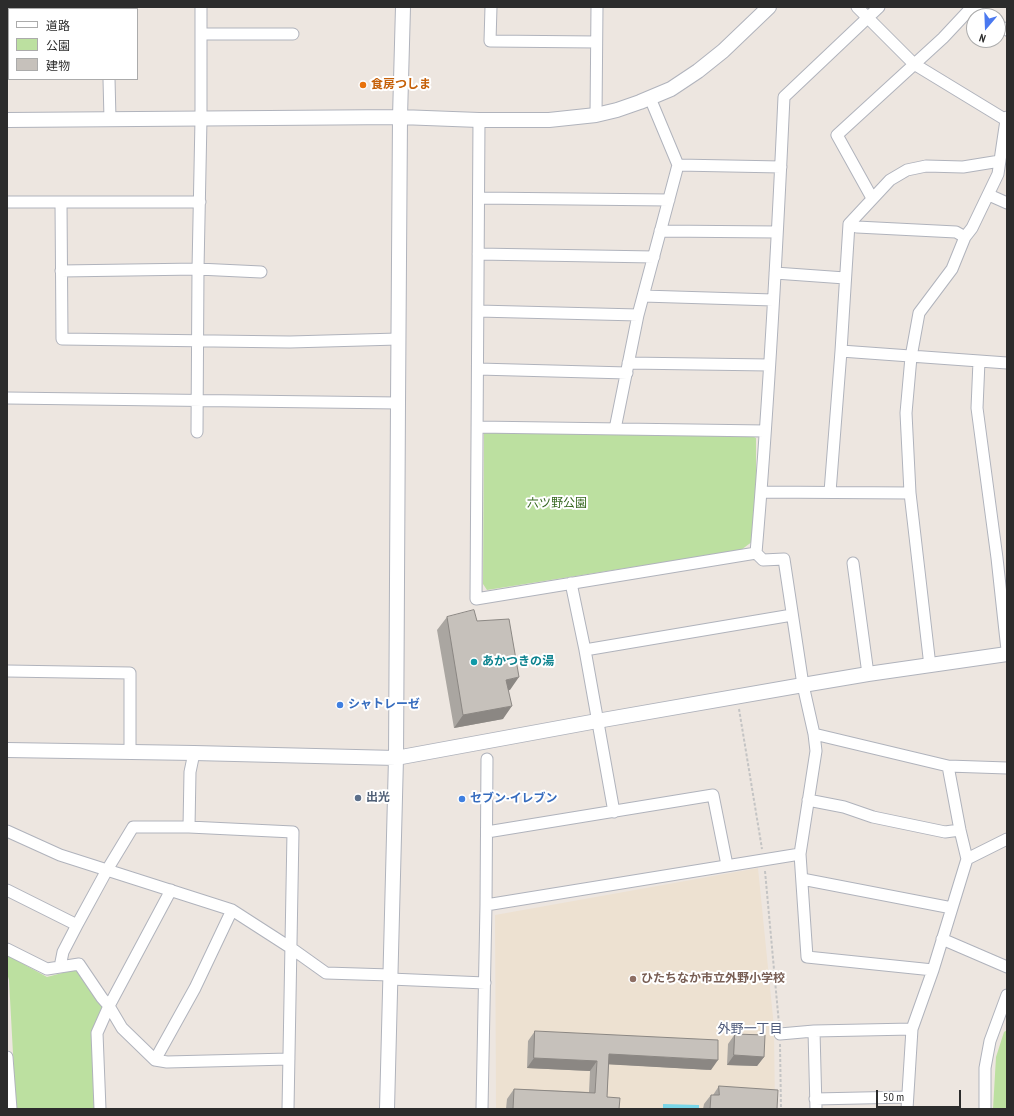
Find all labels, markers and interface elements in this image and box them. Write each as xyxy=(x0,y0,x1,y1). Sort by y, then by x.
legend xyxy=(8,8,138,80)
north arrow xyxy=(966,8,1006,48)
text: 道路 xyxy=(46,18,70,33)
text: N xyxy=(977,31,988,46)
text: 公園 xyxy=(46,38,70,53)
text: 建物 xyxy=(46,58,70,73)
place label: 食房つしま xyxy=(371,78,431,92)
marker: 食房つしま xyxy=(358,80,368,90)
park label: 六ツ野公園 xyxy=(527,497,587,511)
place label: あかつきの湯 xyxy=(482,655,554,669)
marker: あかつきの湯 xyxy=(469,657,479,667)
place label: シャトレーゼ xyxy=(348,698,420,712)
marker: シャトレーゼ xyxy=(335,700,345,710)
place label: 出光 xyxy=(366,791,390,805)
place label: セブン-イレブン xyxy=(470,792,558,806)
marker: 出光 xyxy=(353,793,363,803)
marker: セブン-イレブン xyxy=(457,794,467,804)
place label: ひたちなか市立外野小学校 xyxy=(641,972,785,986)
marker: ひたちなか市立外野小学校 xyxy=(628,974,638,984)
district label: 外野一丁目 xyxy=(718,1021,782,1037)
scale bar xyxy=(878,1082,963,1108)
text: 50 m xyxy=(883,1089,904,1104)

